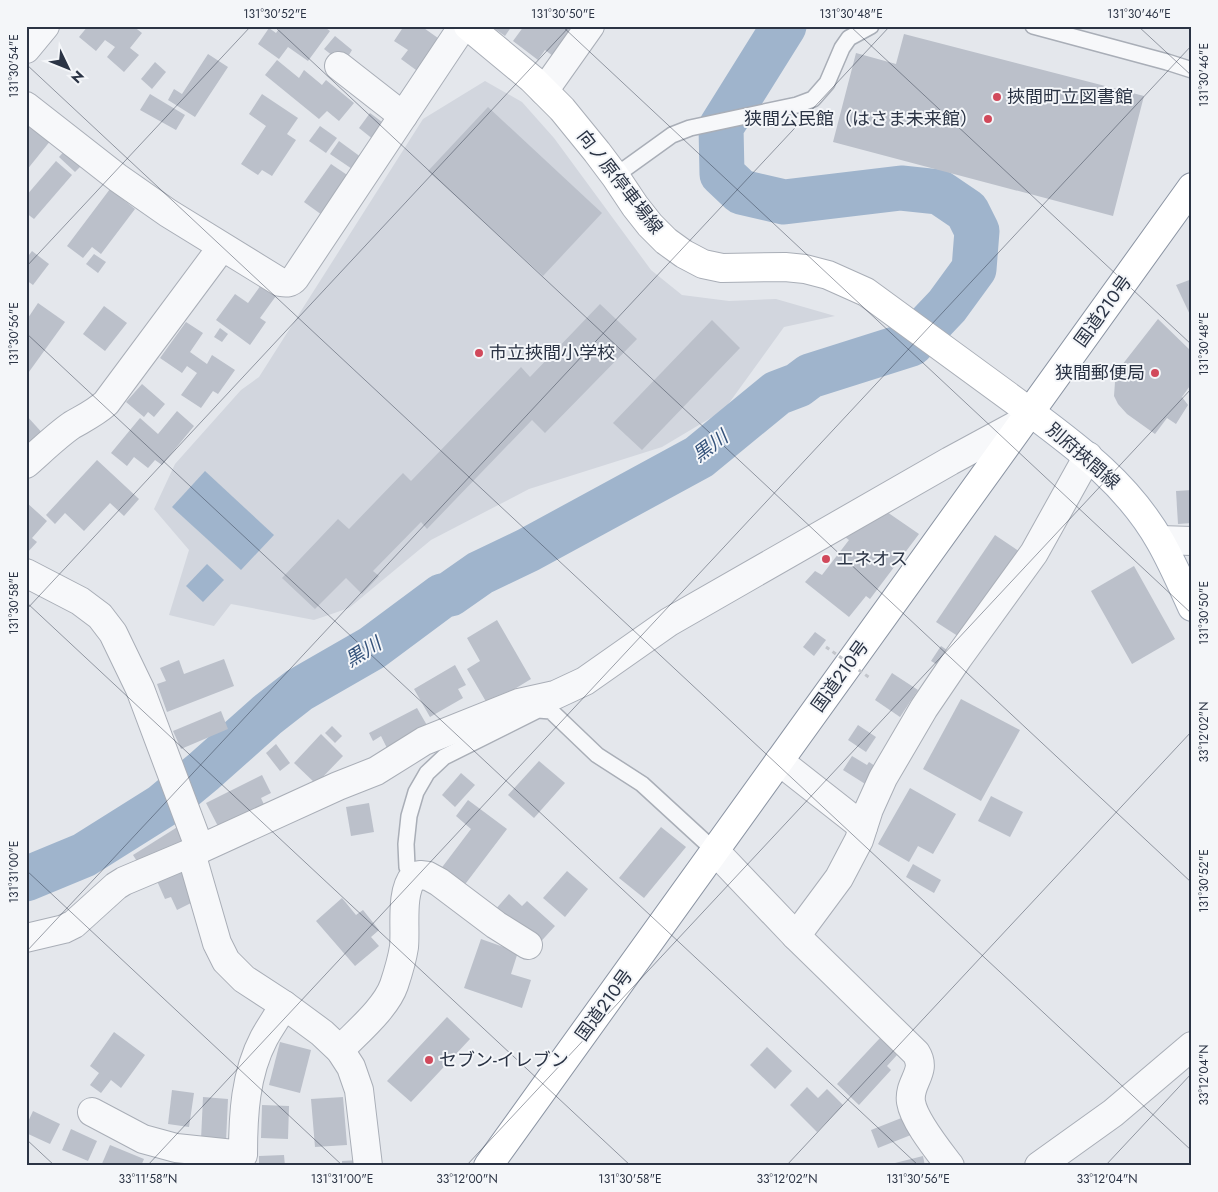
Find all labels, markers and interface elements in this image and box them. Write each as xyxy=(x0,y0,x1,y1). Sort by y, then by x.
text: 131°30'52"E xyxy=(243,5,307,23)
text: 131°30'50"E xyxy=(531,5,595,23)
text: 131°30'48"E xyxy=(819,5,883,23)
text: 131°30'46"E xyxy=(1107,5,1171,23)
text: 131°30'54"E xyxy=(5,34,23,98)
north arrow xyxy=(42,42,92,92)
text: 131°30'46"E xyxy=(1195,43,1213,107)
text: N xyxy=(66,66,89,88)
place label: 挾間町立図書館 xyxy=(1007,84,1133,110)
marker: 挾間町立図書館 xyxy=(991,91,1003,103)
place label: 狭間公民館（はさま未来館） xyxy=(744,106,978,132)
marker: 狭間公民館（はさま未来館） xyxy=(982,113,994,125)
street label: 向ノ原停車場線 xyxy=(571,124,669,240)
street label: 国道210号 xyxy=(1068,270,1138,352)
text: 131°30'56"E xyxy=(5,302,23,366)
text: 131°30'48"E xyxy=(1195,312,1213,376)
place label: 市立挾間小学校 xyxy=(489,340,615,366)
marker: 市立挾間小学校 xyxy=(473,347,485,359)
place label: 狭間郵便局 xyxy=(1055,360,1145,386)
marker: 狭間郵便局 xyxy=(1149,367,1161,379)
street label: 別府挾間線 xyxy=(1041,417,1125,495)
water label: 黒川 xyxy=(687,423,735,468)
place label: エネオス xyxy=(836,546,908,572)
marker: エネオス xyxy=(820,553,832,565)
text: 131°30'58"E xyxy=(5,571,23,635)
text: 131°30'50"E xyxy=(1195,581,1213,645)
water label: 黒川 xyxy=(340,629,388,674)
street label: 国道210号 xyxy=(805,635,875,717)
text: 33°12'02"N xyxy=(1195,702,1213,763)
text: 131°31'00"E xyxy=(5,841,23,903)
text: 131°30'52"E xyxy=(1195,849,1213,913)
street label: 国道210号 xyxy=(569,964,639,1046)
text: 33°12'04"N xyxy=(1195,1044,1213,1106)
place label: セブン-イレブン xyxy=(439,1047,569,1073)
marker: セブン-イレブン xyxy=(423,1054,435,1066)
text: 33°11'58"N xyxy=(119,1170,177,1188)
text: 131°31'00"E xyxy=(311,1170,373,1188)
text: 33°12'00"N xyxy=(436,1170,498,1188)
text: 131°30'58"E xyxy=(598,1170,662,1188)
text: 33°12'02"N xyxy=(757,1170,818,1188)
text: 131°30'56"E xyxy=(886,1170,950,1188)
text: 33°12'04"N xyxy=(1076,1170,1138,1188)

